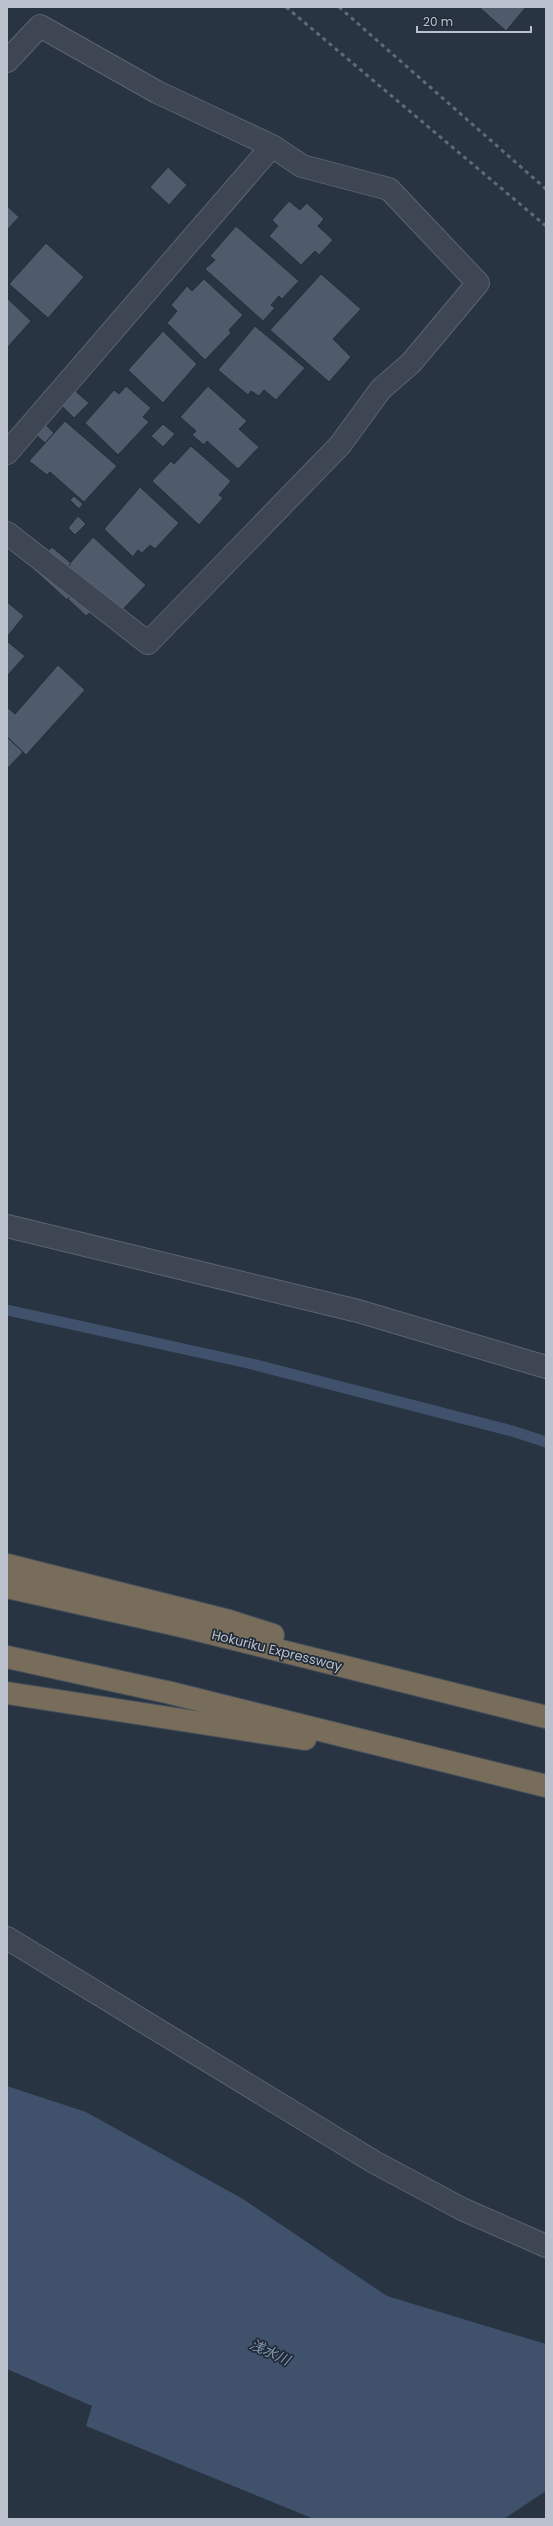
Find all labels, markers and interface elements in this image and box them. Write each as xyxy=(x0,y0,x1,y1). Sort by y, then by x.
scale bar xyxy=(417,8,531,34)
text: 20 m xyxy=(423,13,453,30)
street label: Hokuriku Expressway xyxy=(210,1625,345,1676)
water label: 浅水川 xyxy=(247,2334,295,2371)

